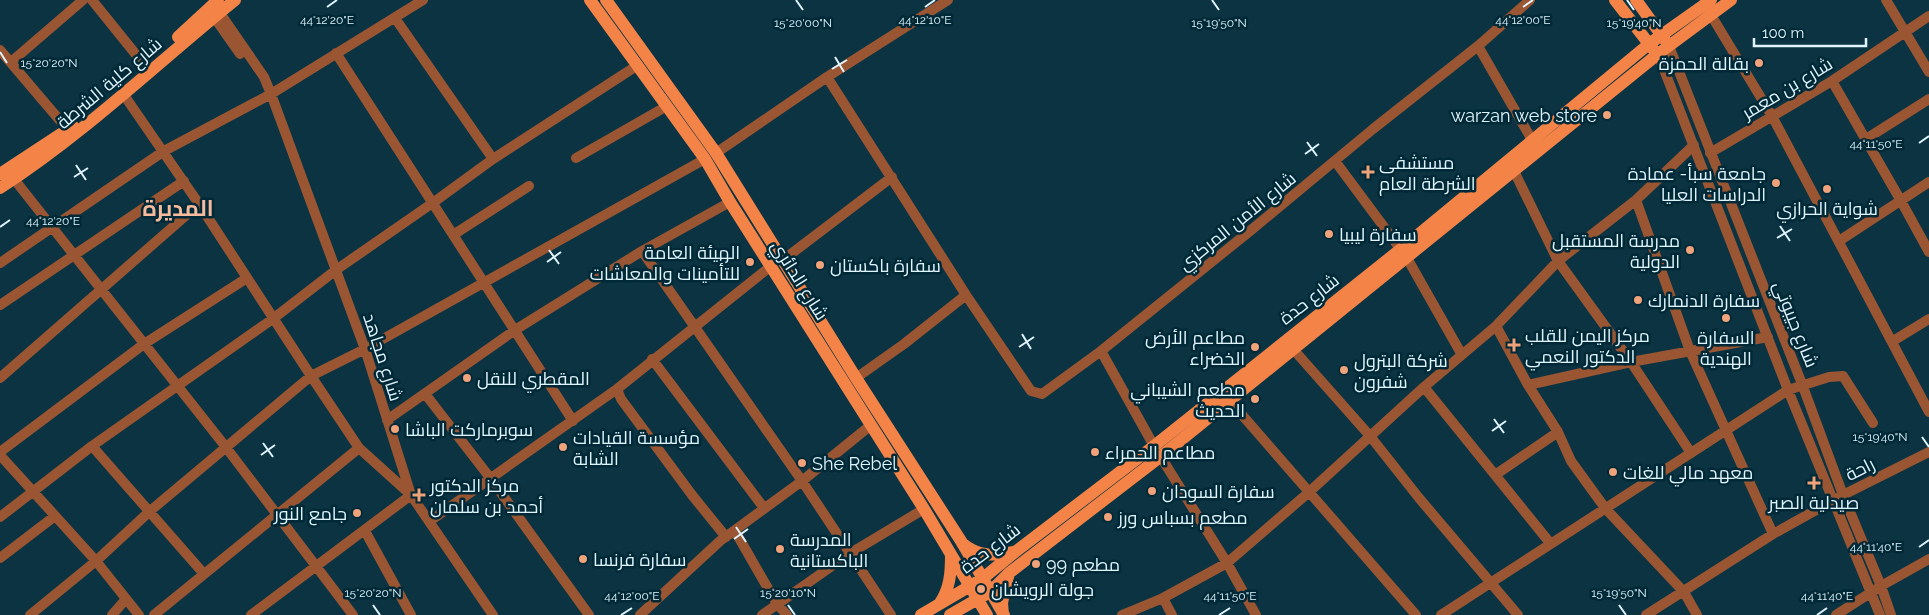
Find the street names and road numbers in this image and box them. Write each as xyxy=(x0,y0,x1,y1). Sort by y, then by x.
street label: شارع كلية الشرطة xyxy=(52,33,167,135)
street label: شارع بن معمر xyxy=(1737,53,1837,125)
street label: شارع الأمن المركزي xyxy=(1174,167,1302,278)
street label: شارع الدائري xyxy=(764,236,833,326)
street label: شارع حدة xyxy=(1275,269,1344,330)
street label: شارع جيبوتي xyxy=(1765,278,1823,372)
street label: شارع مجاهد xyxy=(357,310,407,404)
street label: راحة xyxy=(1842,453,1879,486)
street label: شارع حدة xyxy=(956,519,1025,579)

